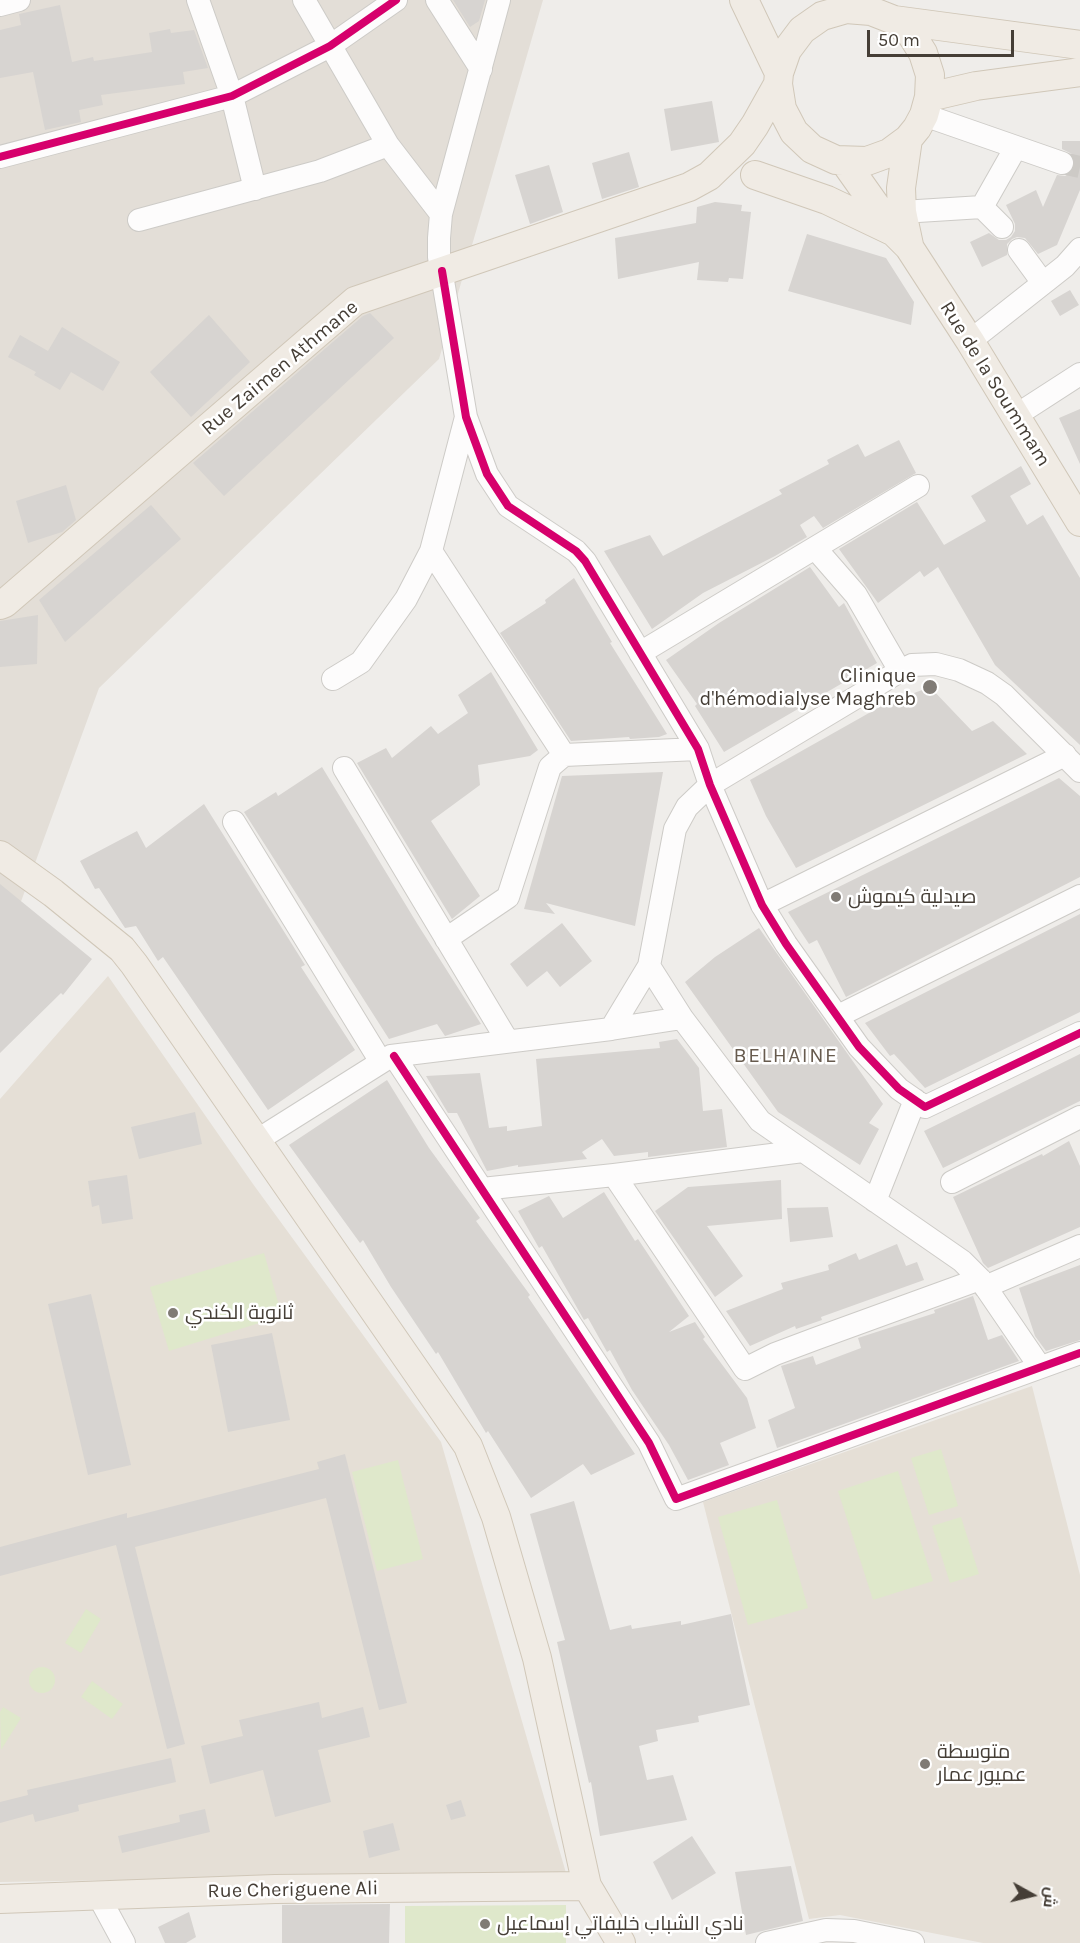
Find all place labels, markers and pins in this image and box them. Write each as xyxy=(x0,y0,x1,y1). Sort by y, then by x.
place label: Clinique d'hémodialyse Maghreb xyxy=(700,664,916,711)
marker: Clinique d'hémodialyse Maghreb xyxy=(921,678,939,696)
place label: صيدلية كيموش xyxy=(848,885,976,909)
marker: صيدلية كيموش xyxy=(829,890,843,904)
place label: ثانوية الكندي xyxy=(185,1301,293,1325)
marker: ثانوية الكندي xyxy=(166,1306,180,1320)
place label: متوسطة عميور عمار xyxy=(937,1740,1026,1787)
marker: متوسطة عميور عمار xyxy=(918,1757,932,1771)
place label: نادي الشباب خليفاتي إسماعيل xyxy=(497,1912,744,1936)
marker: نادي الشباب خليفاتي إسماعيل xyxy=(478,1917,492,1931)

